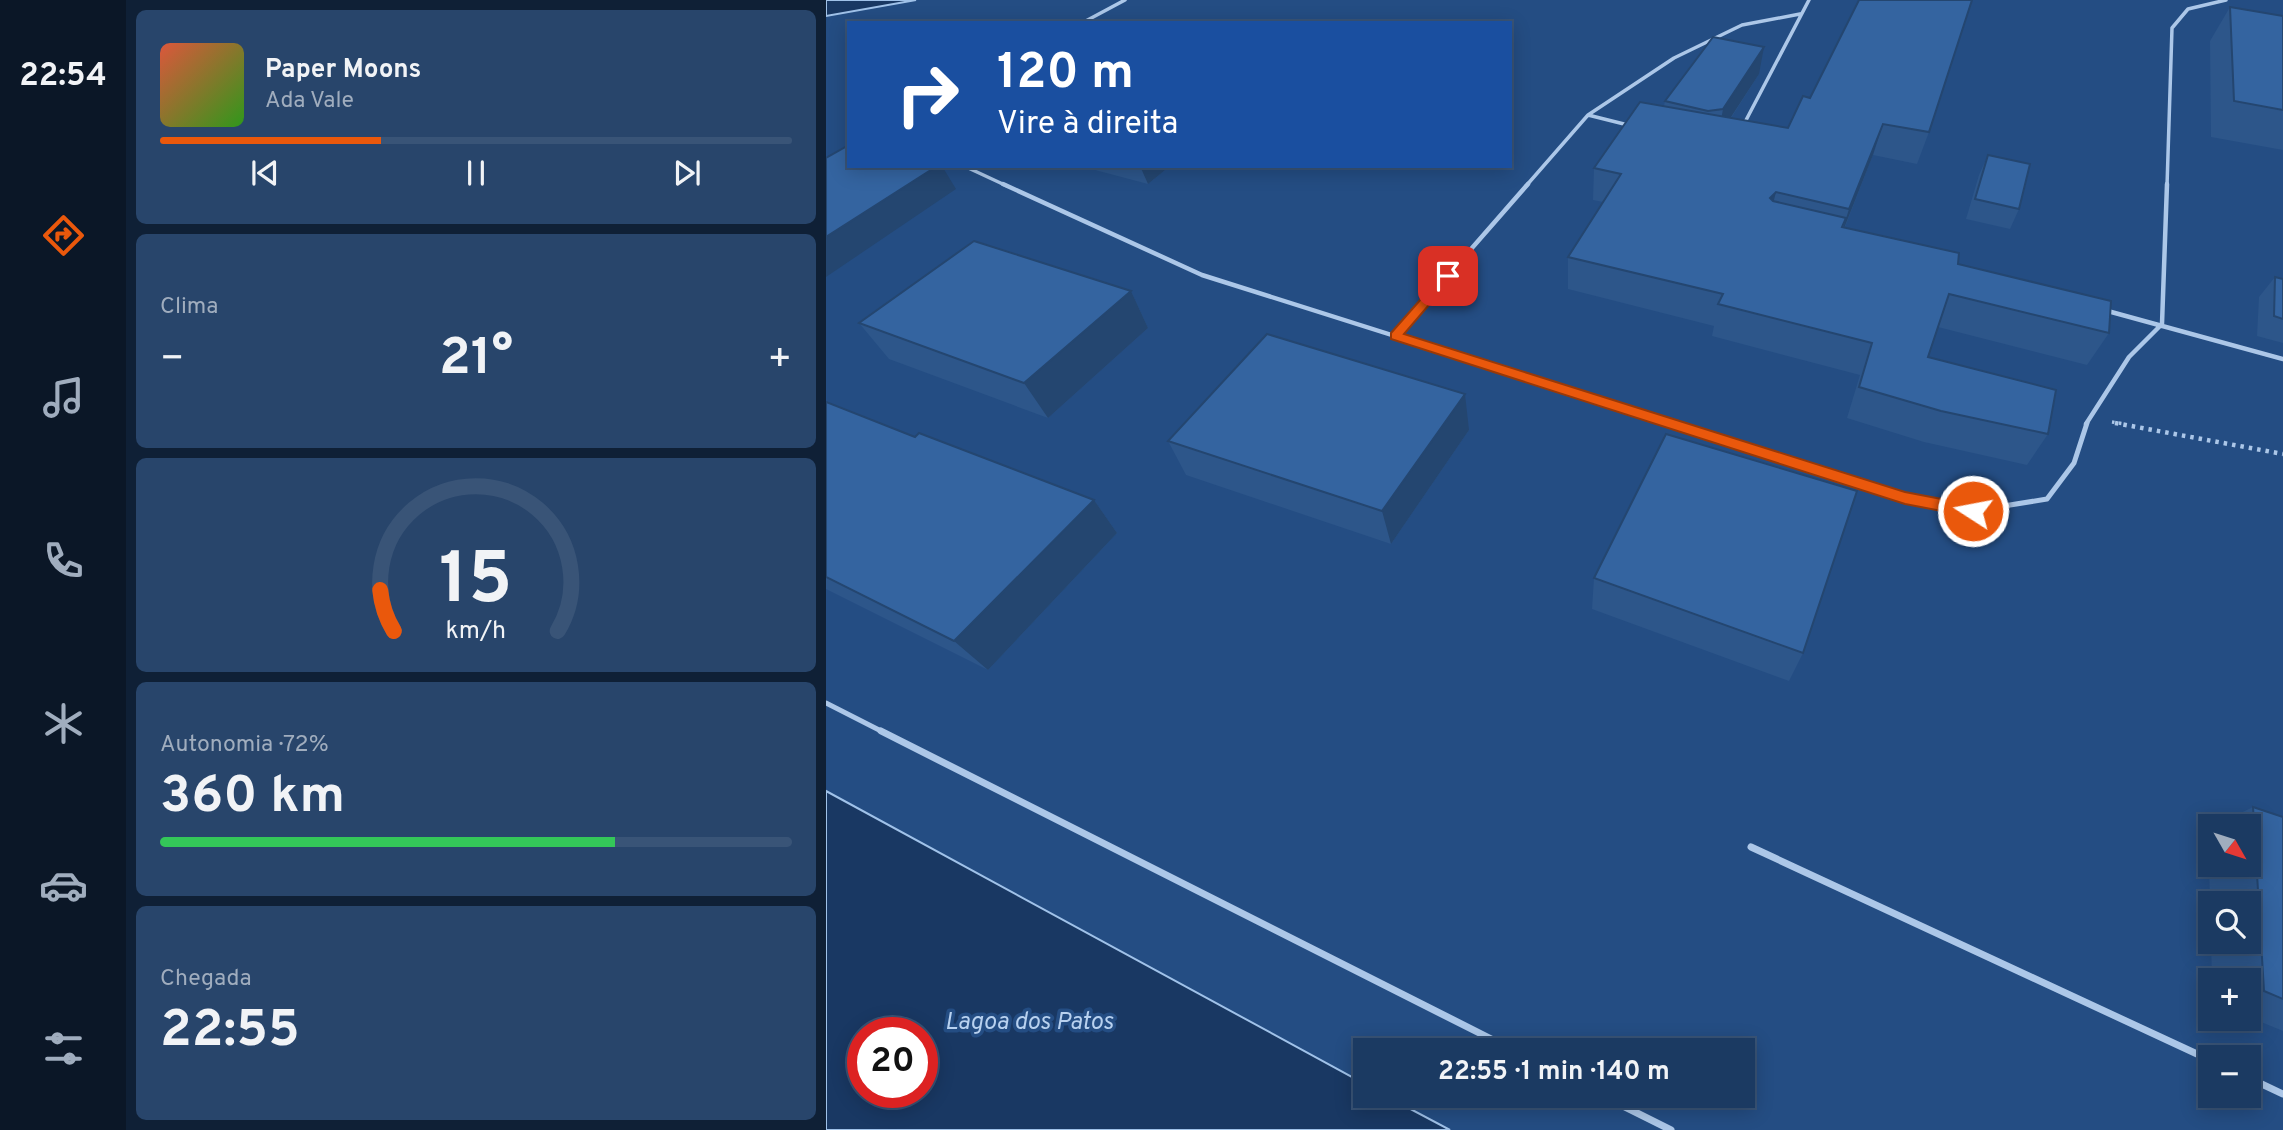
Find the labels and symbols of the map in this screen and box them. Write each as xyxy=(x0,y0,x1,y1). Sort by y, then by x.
pin xyxy=(1418,246,1478,306)
position arrow xyxy=(1936,474,2010,548)
north arrow xyxy=(2198,814,2261,877)
water label: Lagoa dos Patos xyxy=(945,1008,1114,1038)
speed limit sign: 20 xyxy=(847,1017,938,1108)

